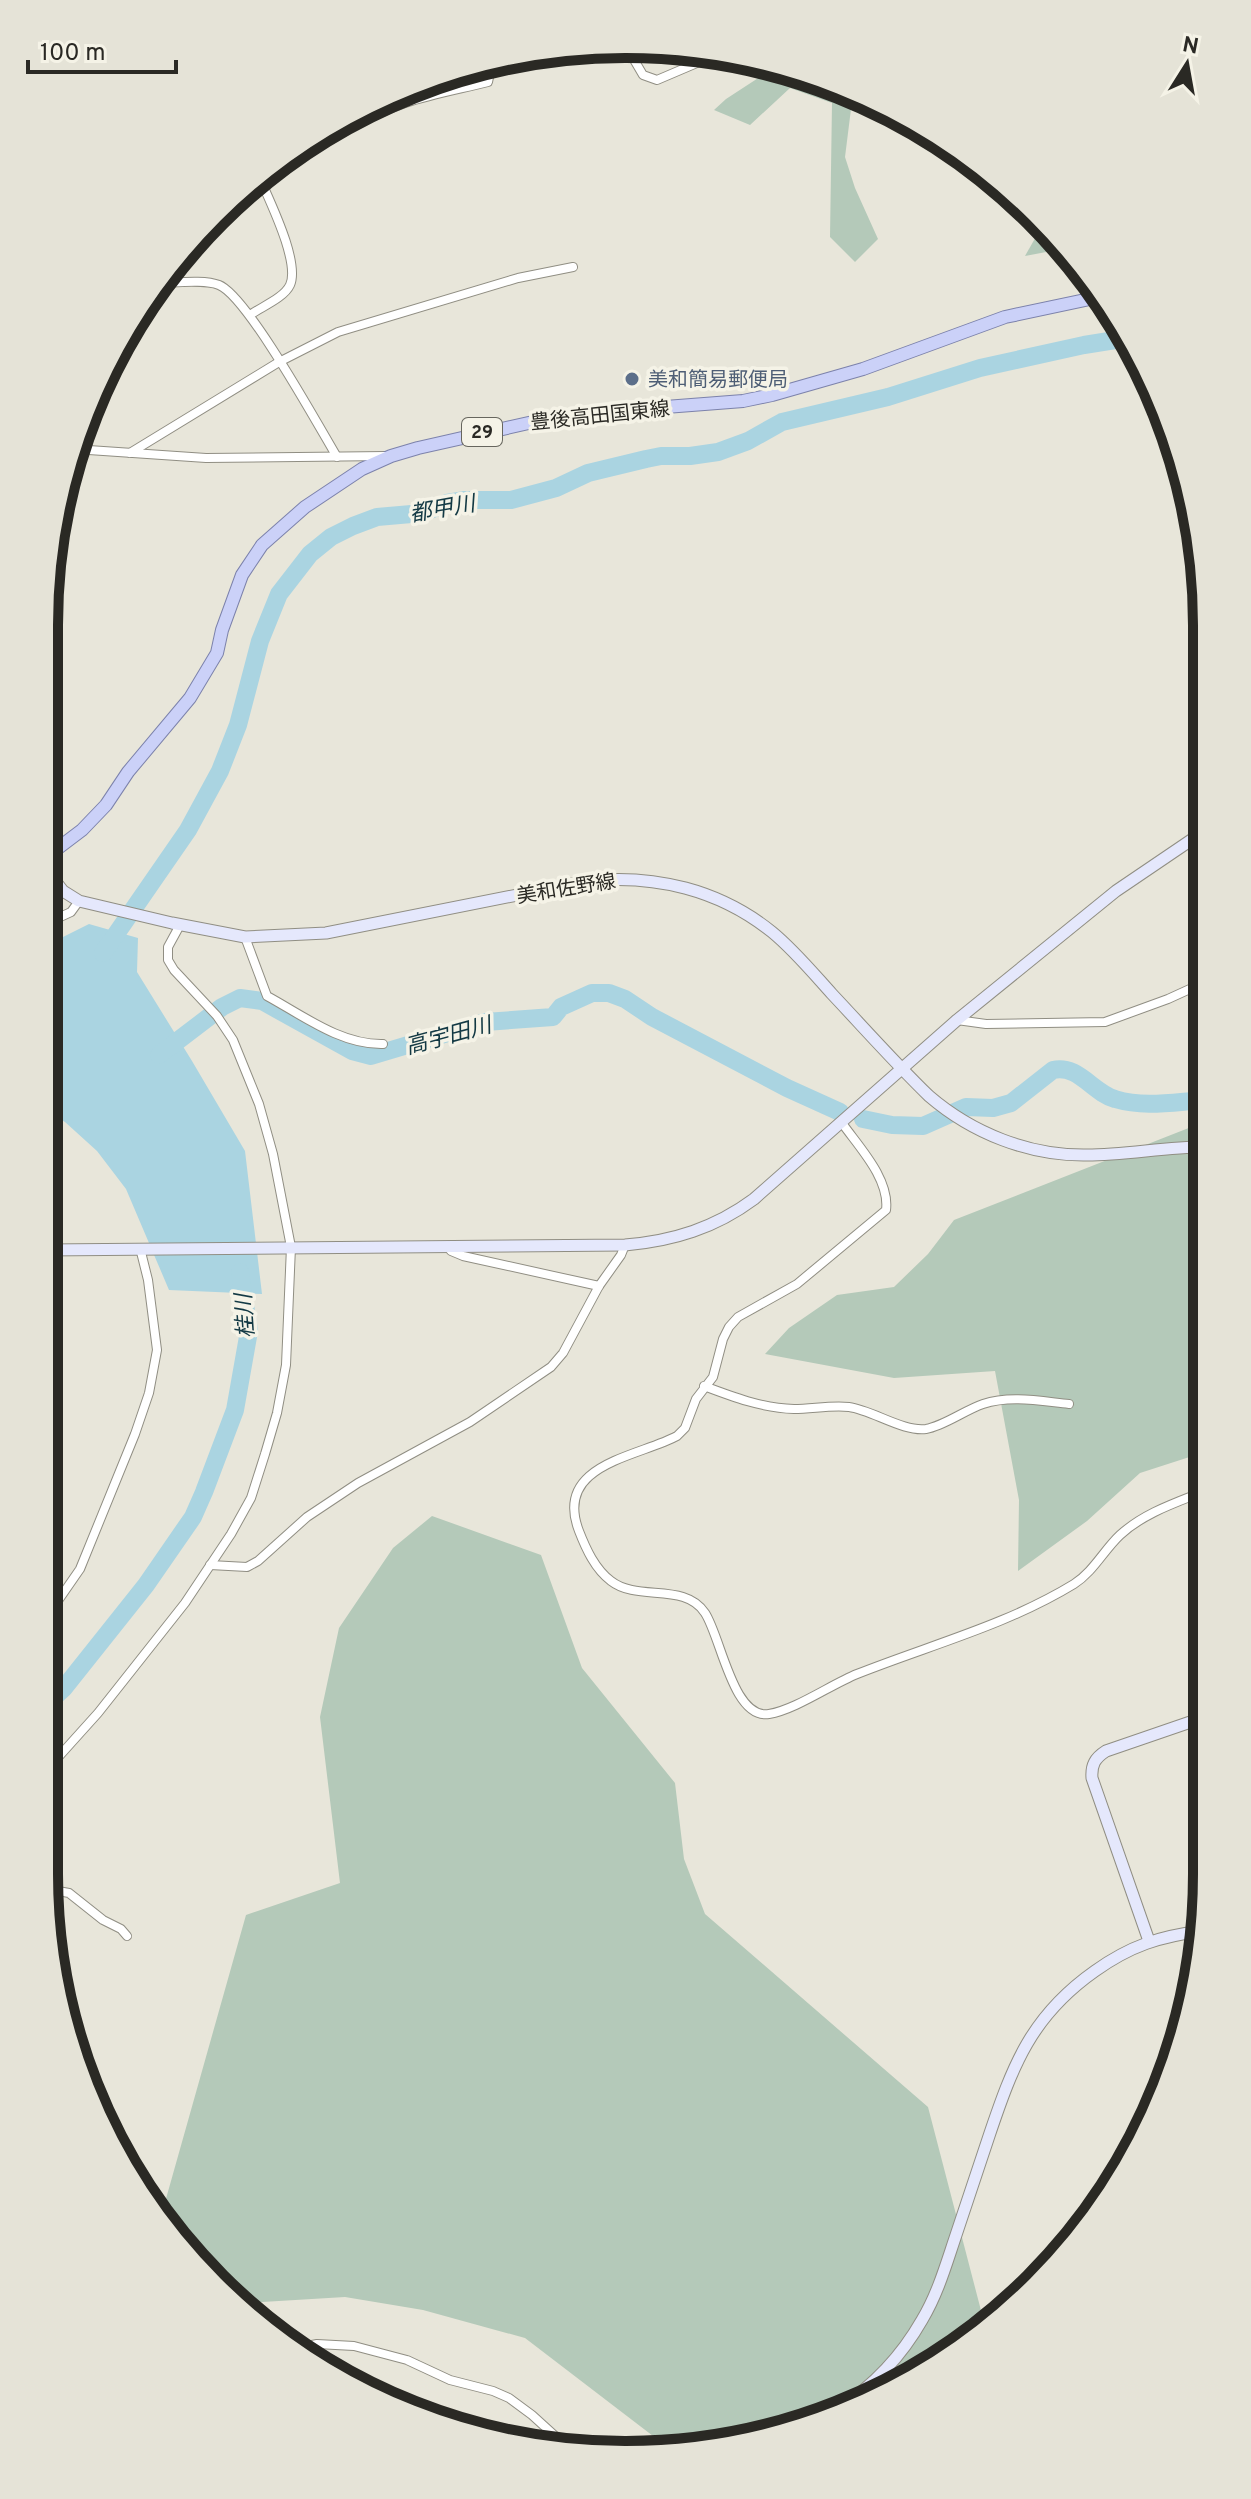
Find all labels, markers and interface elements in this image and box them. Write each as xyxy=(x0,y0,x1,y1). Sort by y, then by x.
scale bar xyxy=(28,24,176,74)
north arrow xyxy=(1147,24,1227,104)
text: N xyxy=(1180,32,1201,62)
text: 100 m xyxy=(40,39,106,69)
place label: 美和簡易郵便局 xyxy=(648,368,788,394)
marker: 美和簡易郵便局 xyxy=(623,370,641,388)
street label: 豊後高田国東線 xyxy=(529,397,671,437)
road number: 29 xyxy=(462,418,502,446)
water label: 都甲川 xyxy=(408,491,479,529)
street label: 美和佐野線 xyxy=(515,869,618,911)
water label: 高宇田川 xyxy=(403,1012,497,1062)
water label: 桂川 xyxy=(231,1291,261,1339)

